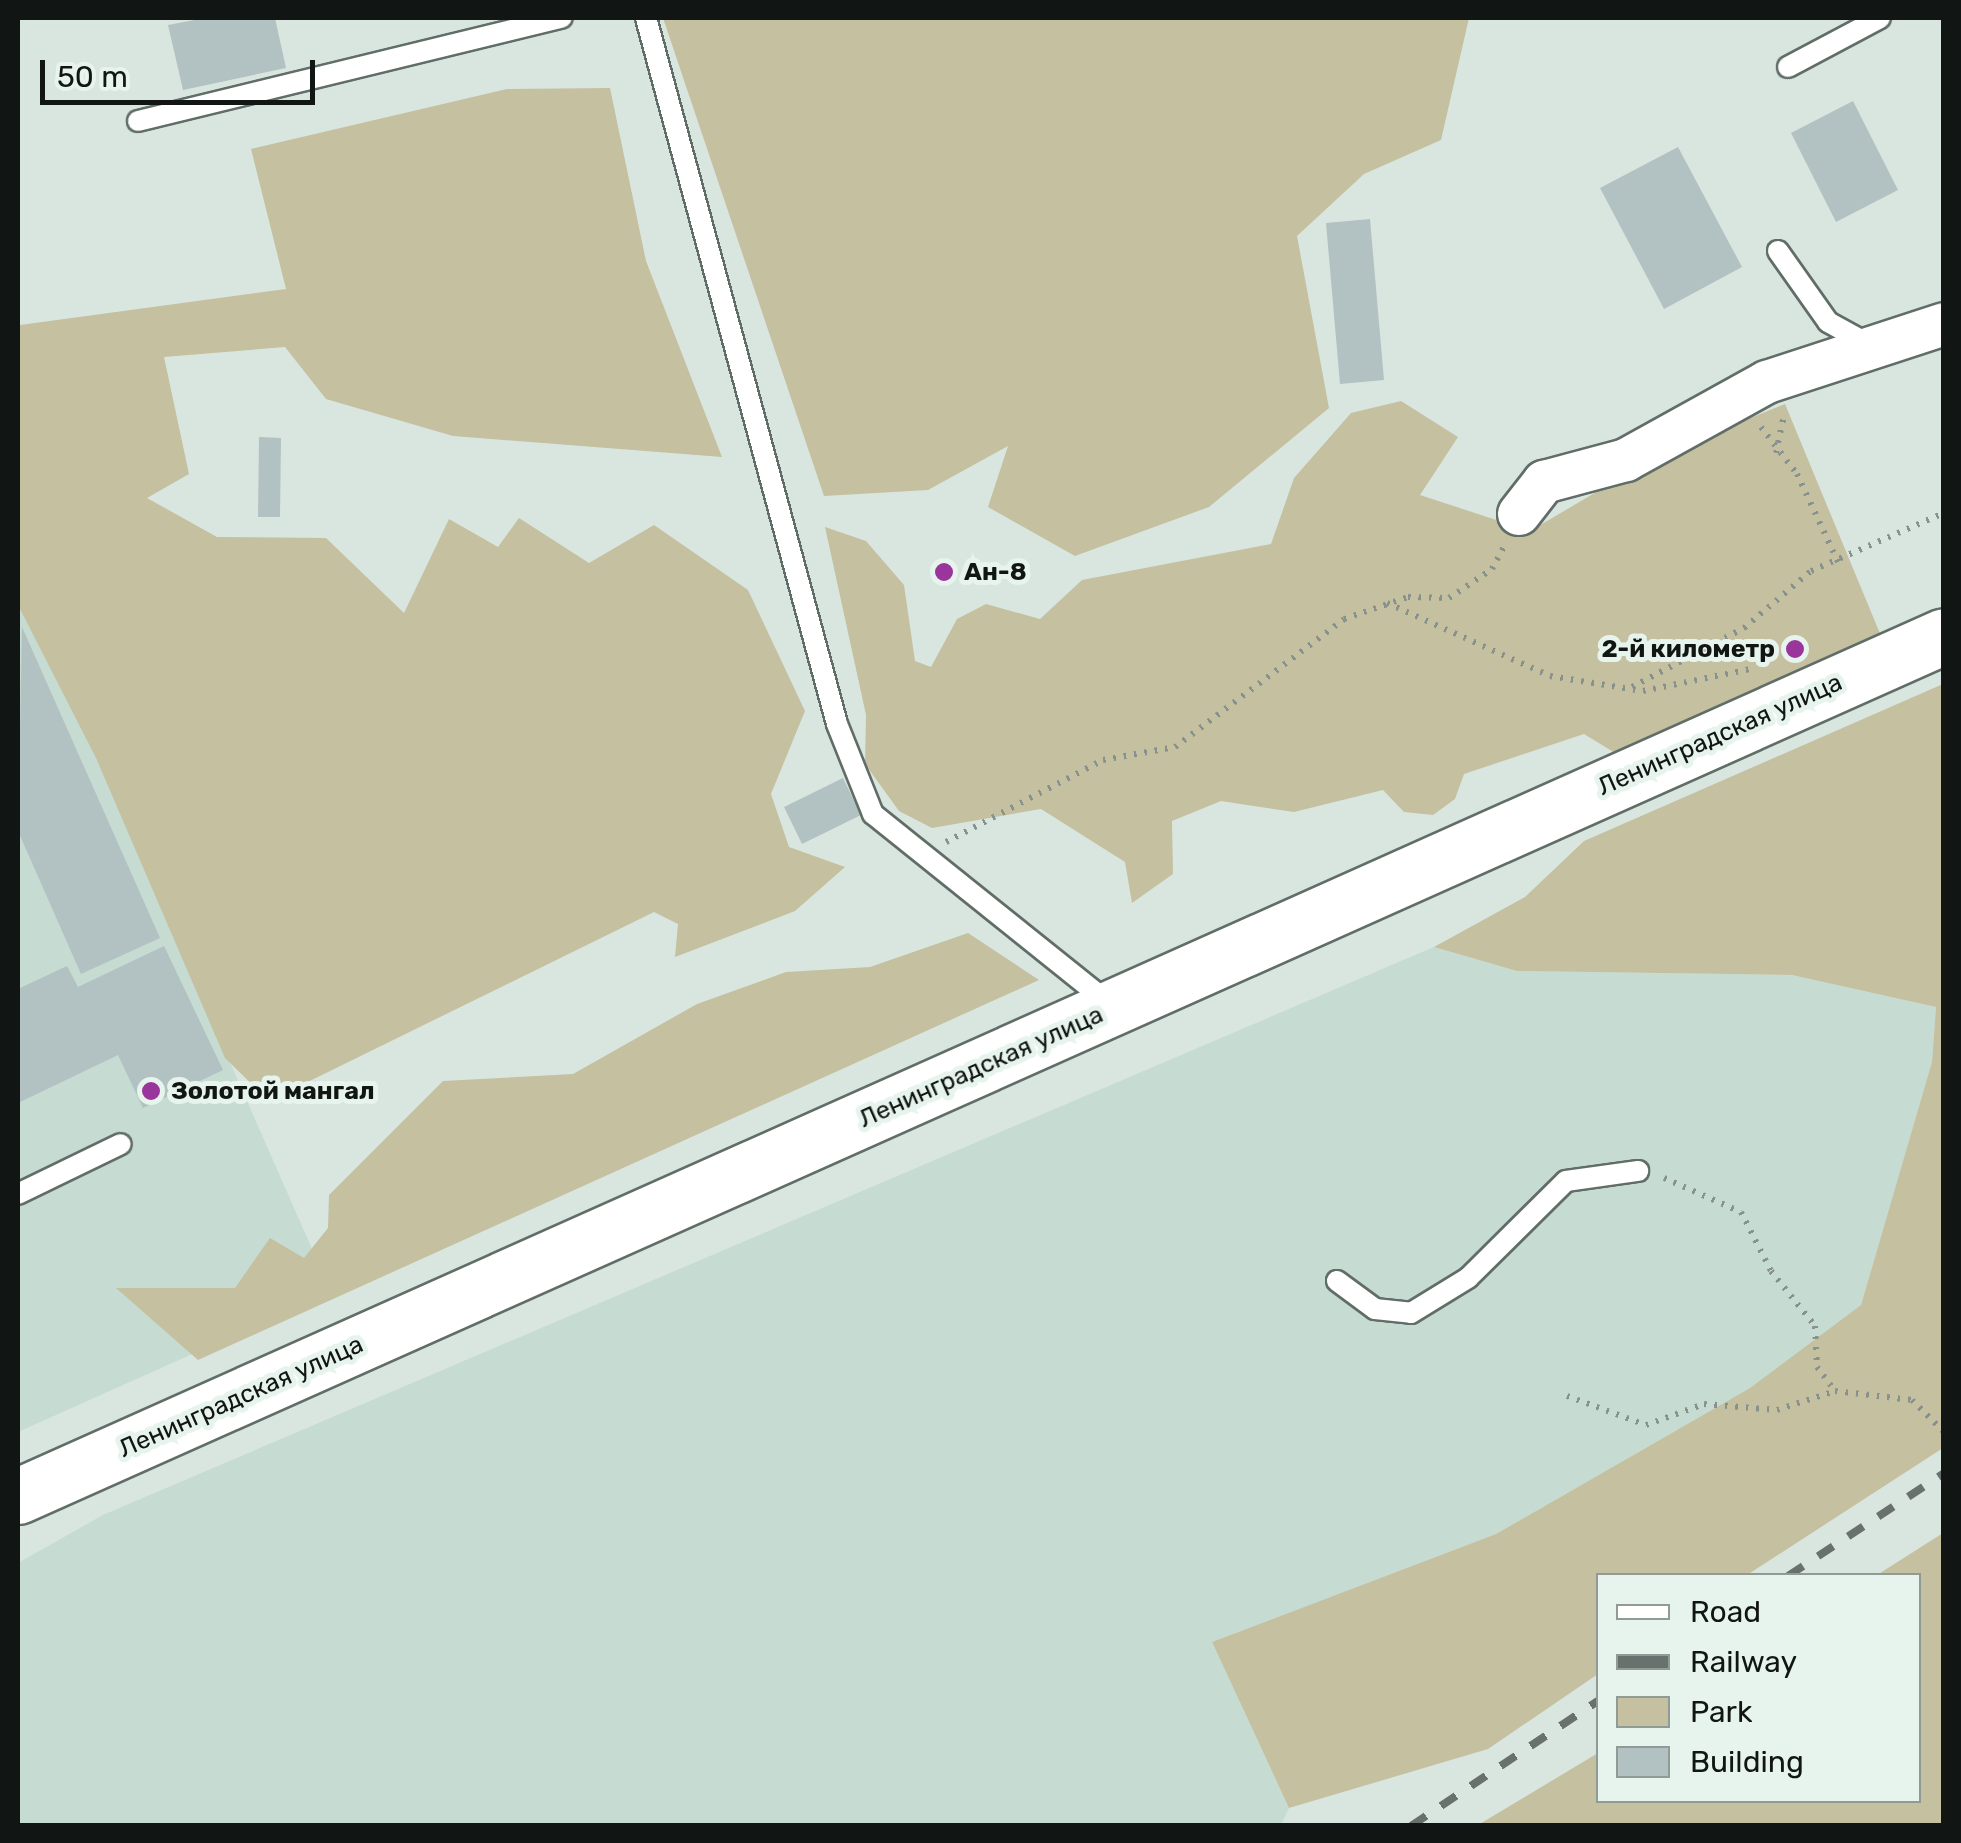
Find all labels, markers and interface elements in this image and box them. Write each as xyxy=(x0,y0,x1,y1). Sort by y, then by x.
scale bar xyxy=(45,40,320,102)
text: 50 m xyxy=(57,59,128,95)
place label: Ан-8 xyxy=(964,557,1027,587)
marker: Ан-8 xyxy=(933,561,955,583)
place label: 2-й километр xyxy=(1601,634,1775,664)
marker: 2-й километр xyxy=(1784,638,1806,660)
street label: Ленинградская улица xyxy=(1593,668,1847,802)
street label: Ленинградская улица xyxy=(854,1000,1108,1134)
place label: Золотой мангал xyxy=(171,1076,375,1106)
marker: Золотой мангал xyxy=(140,1080,162,1102)
street label: Ленинградская улица xyxy=(114,1330,368,1464)
legend xyxy=(1596,1573,1921,1803)
text: Road xyxy=(1690,1594,1761,1630)
text: Railway xyxy=(1690,1644,1797,1680)
text: Park xyxy=(1690,1694,1752,1730)
text: Building xyxy=(1690,1744,1804,1780)

